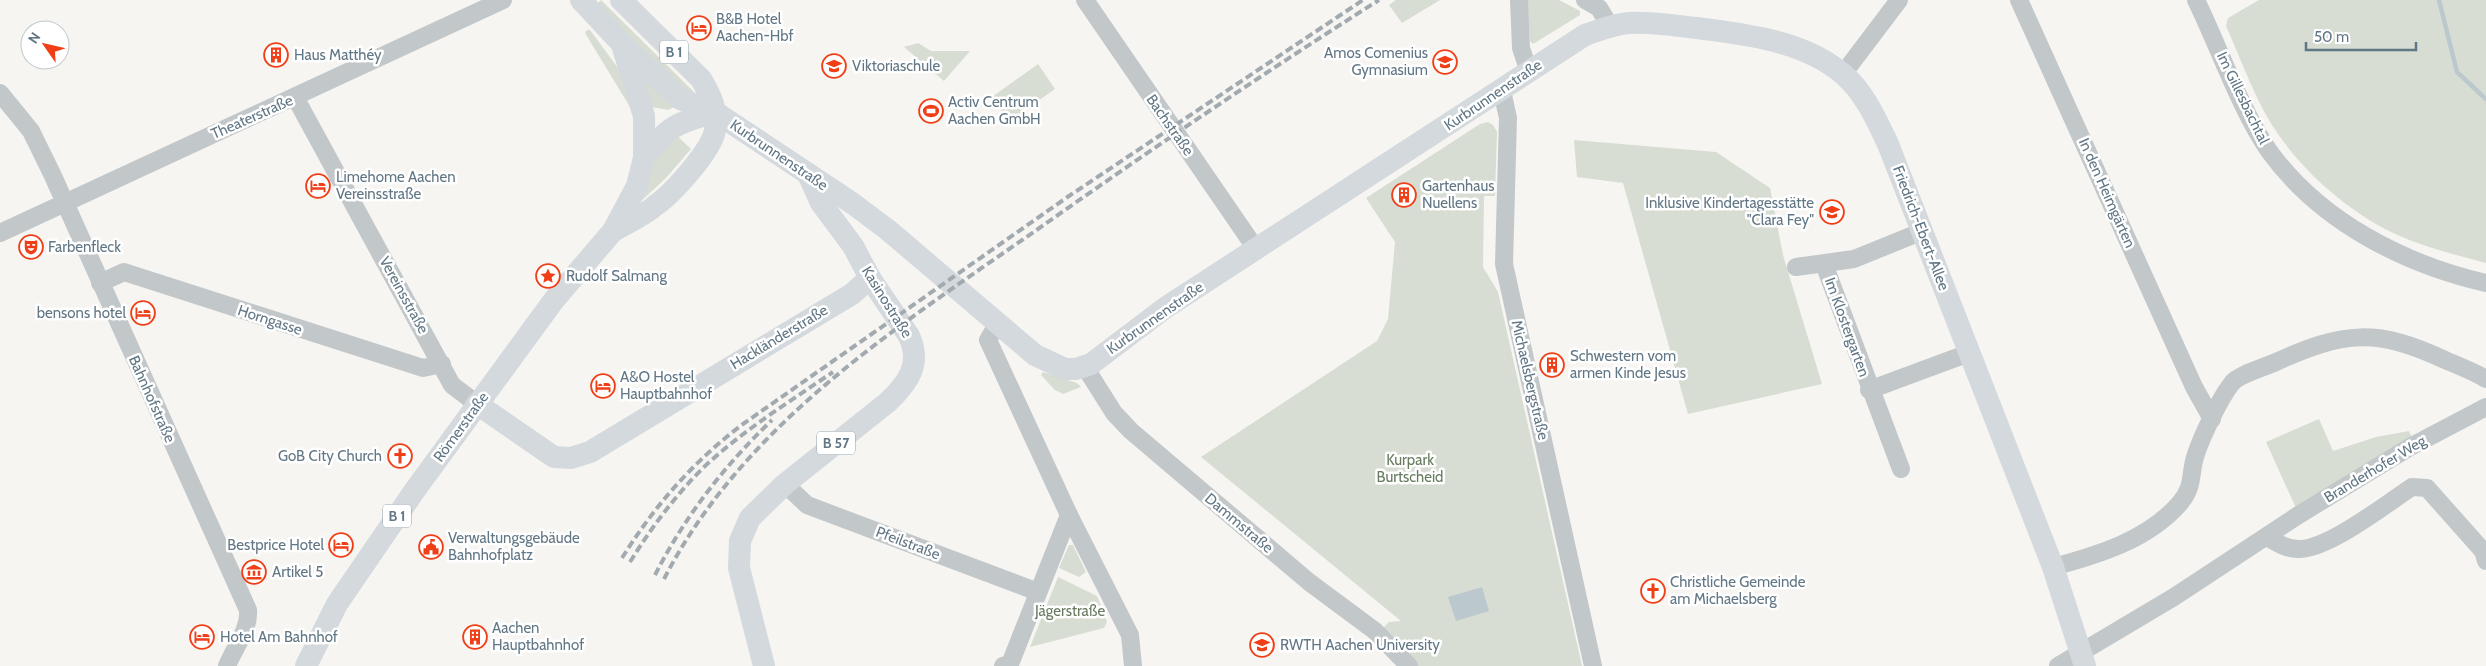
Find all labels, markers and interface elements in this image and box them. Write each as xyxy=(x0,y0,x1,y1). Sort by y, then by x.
place label: B&B Hotel Aachen-Hbf xyxy=(716,10,794,45)
hotel icon: B&B Hotel Aachen-Hbf xyxy=(686,15,712,41)
north arrow xyxy=(20,20,70,70)
scale bar xyxy=(2306,20,2416,52)
text: 50 m xyxy=(2314,28,2349,46)
text: N xyxy=(24,29,44,47)
road number: B 1 xyxy=(660,41,688,64)
building icon: Haus Matthéy xyxy=(263,42,289,68)
place label: Amos Comenius Gymnasium xyxy=(1324,44,1428,79)
place label: Haus Matthéy xyxy=(294,46,382,64)
school or university icon: Amos Comenius Gymnasium xyxy=(1432,49,1458,75)
street label: Im Gillesbachtal xyxy=(2213,49,2273,147)
school or university icon: Viktoriaschule xyxy=(821,53,847,79)
street label: Kurbrunnenstraße xyxy=(1441,56,1545,134)
place label: Viktoriaschule xyxy=(852,57,941,75)
street label: Theaterstraße xyxy=(208,91,296,143)
street label: Bachstraße xyxy=(1142,91,1198,159)
place label: Activ Centrum Aachen GmbH xyxy=(948,93,1041,128)
sports icon: Activ Centrum Aachen GmbH xyxy=(918,98,944,124)
street label: Kurbrunnenstraße xyxy=(727,116,831,194)
street label: In den Heimgärten xyxy=(2075,135,2139,251)
street label: Friedrich-Ebert-Allee xyxy=(1889,163,1953,293)
place label: Limehome Aachen Vereinsstraße xyxy=(336,168,456,203)
hotel icon: Limehome Aachen Vereinsstraße xyxy=(305,173,331,199)
place label: Gartenhaus Nuellens xyxy=(1422,177,1494,212)
building icon: Gartenhaus Nuellens xyxy=(1391,182,1417,208)
place label: Inklusive Kindertagesstätte "Clara Fey" xyxy=(1645,194,1814,229)
school or university icon: Inklusive Kindertagesstätte "Clara Fey" xyxy=(1819,199,1845,225)
theatre icon: Farbenfleck xyxy=(18,234,44,260)
place label: Farbenfleck xyxy=(48,238,121,256)
street label: Vereinsstraße xyxy=(375,253,433,337)
place icon: Rudolf Salmang xyxy=(535,263,561,289)
street label: Kasinostraße xyxy=(858,263,916,341)
place label: Rudolf Salmang xyxy=(566,267,667,285)
street label: Im Klostergarten xyxy=(1821,275,1873,379)
street label: Kurbrunnenstraße xyxy=(1103,278,1207,358)
hotel icon: bensons hotel xyxy=(130,300,156,326)
street label: Horngasse xyxy=(236,301,305,339)
street label: Hackländerstraße xyxy=(727,301,831,373)
place label: bensons hotel xyxy=(37,304,126,322)
street label: Michaelsbergstraße xyxy=(1507,318,1553,442)
place label: Schwestern vom armen Kinde Jesus xyxy=(1570,347,1686,382)
building icon: Schwestern vom armen Kinde Jesus xyxy=(1539,352,1565,378)
street label: Bahnhofstraße xyxy=(125,353,179,446)
place label: A&O Hostel Hauptbahnhof xyxy=(620,368,712,403)
hotel icon: A&O Hostel Hauptbahnhof xyxy=(590,373,616,399)
street label: Römerstraße xyxy=(430,388,493,465)
street label: Branderhofer Weg xyxy=(2321,431,2430,506)
road number: B 57 xyxy=(817,432,855,454)
church icon: GoB City Church xyxy=(387,443,413,469)
place label: GoB City Church xyxy=(278,447,382,465)
park label: Kurpark Burtscheid xyxy=(1377,451,1443,486)
street label: Dammstraße xyxy=(1201,489,1277,557)
road number: B 1 xyxy=(383,504,411,528)
street label: Pfeilstraße xyxy=(873,523,943,564)
place label: Verwaltungsgebäude Bahnhofplatz xyxy=(448,529,580,564)
hotel icon: Bestprice Hotel xyxy=(328,532,354,558)
public building icon: Verwaltungsgebäude Bahnhofplatz xyxy=(418,534,444,560)
place label: Bestprice Hotel xyxy=(227,536,324,554)
museum icon: Artikel 5 xyxy=(241,559,267,585)
place label: Artikel 5 xyxy=(272,563,323,581)
place label: Christliche Gemeinde am Michaelsberg xyxy=(1670,573,1806,608)
church icon: Christliche Gemeinde am Michaelsberg xyxy=(1640,578,1666,604)
park label: Jägerstraße xyxy=(1034,602,1105,620)
place label: Aachen Hauptbahnhof xyxy=(492,619,584,654)
hotel icon: Hotel Am Bahnhof xyxy=(189,624,215,650)
building icon: Aachen Hauptbahnhof xyxy=(462,624,488,650)
place label: Hotel Am Bahnhof xyxy=(220,628,338,646)
school or university icon: RWTH Aachen University xyxy=(1249,632,1275,658)
place label: RWTH Aachen University xyxy=(1280,636,1440,654)

